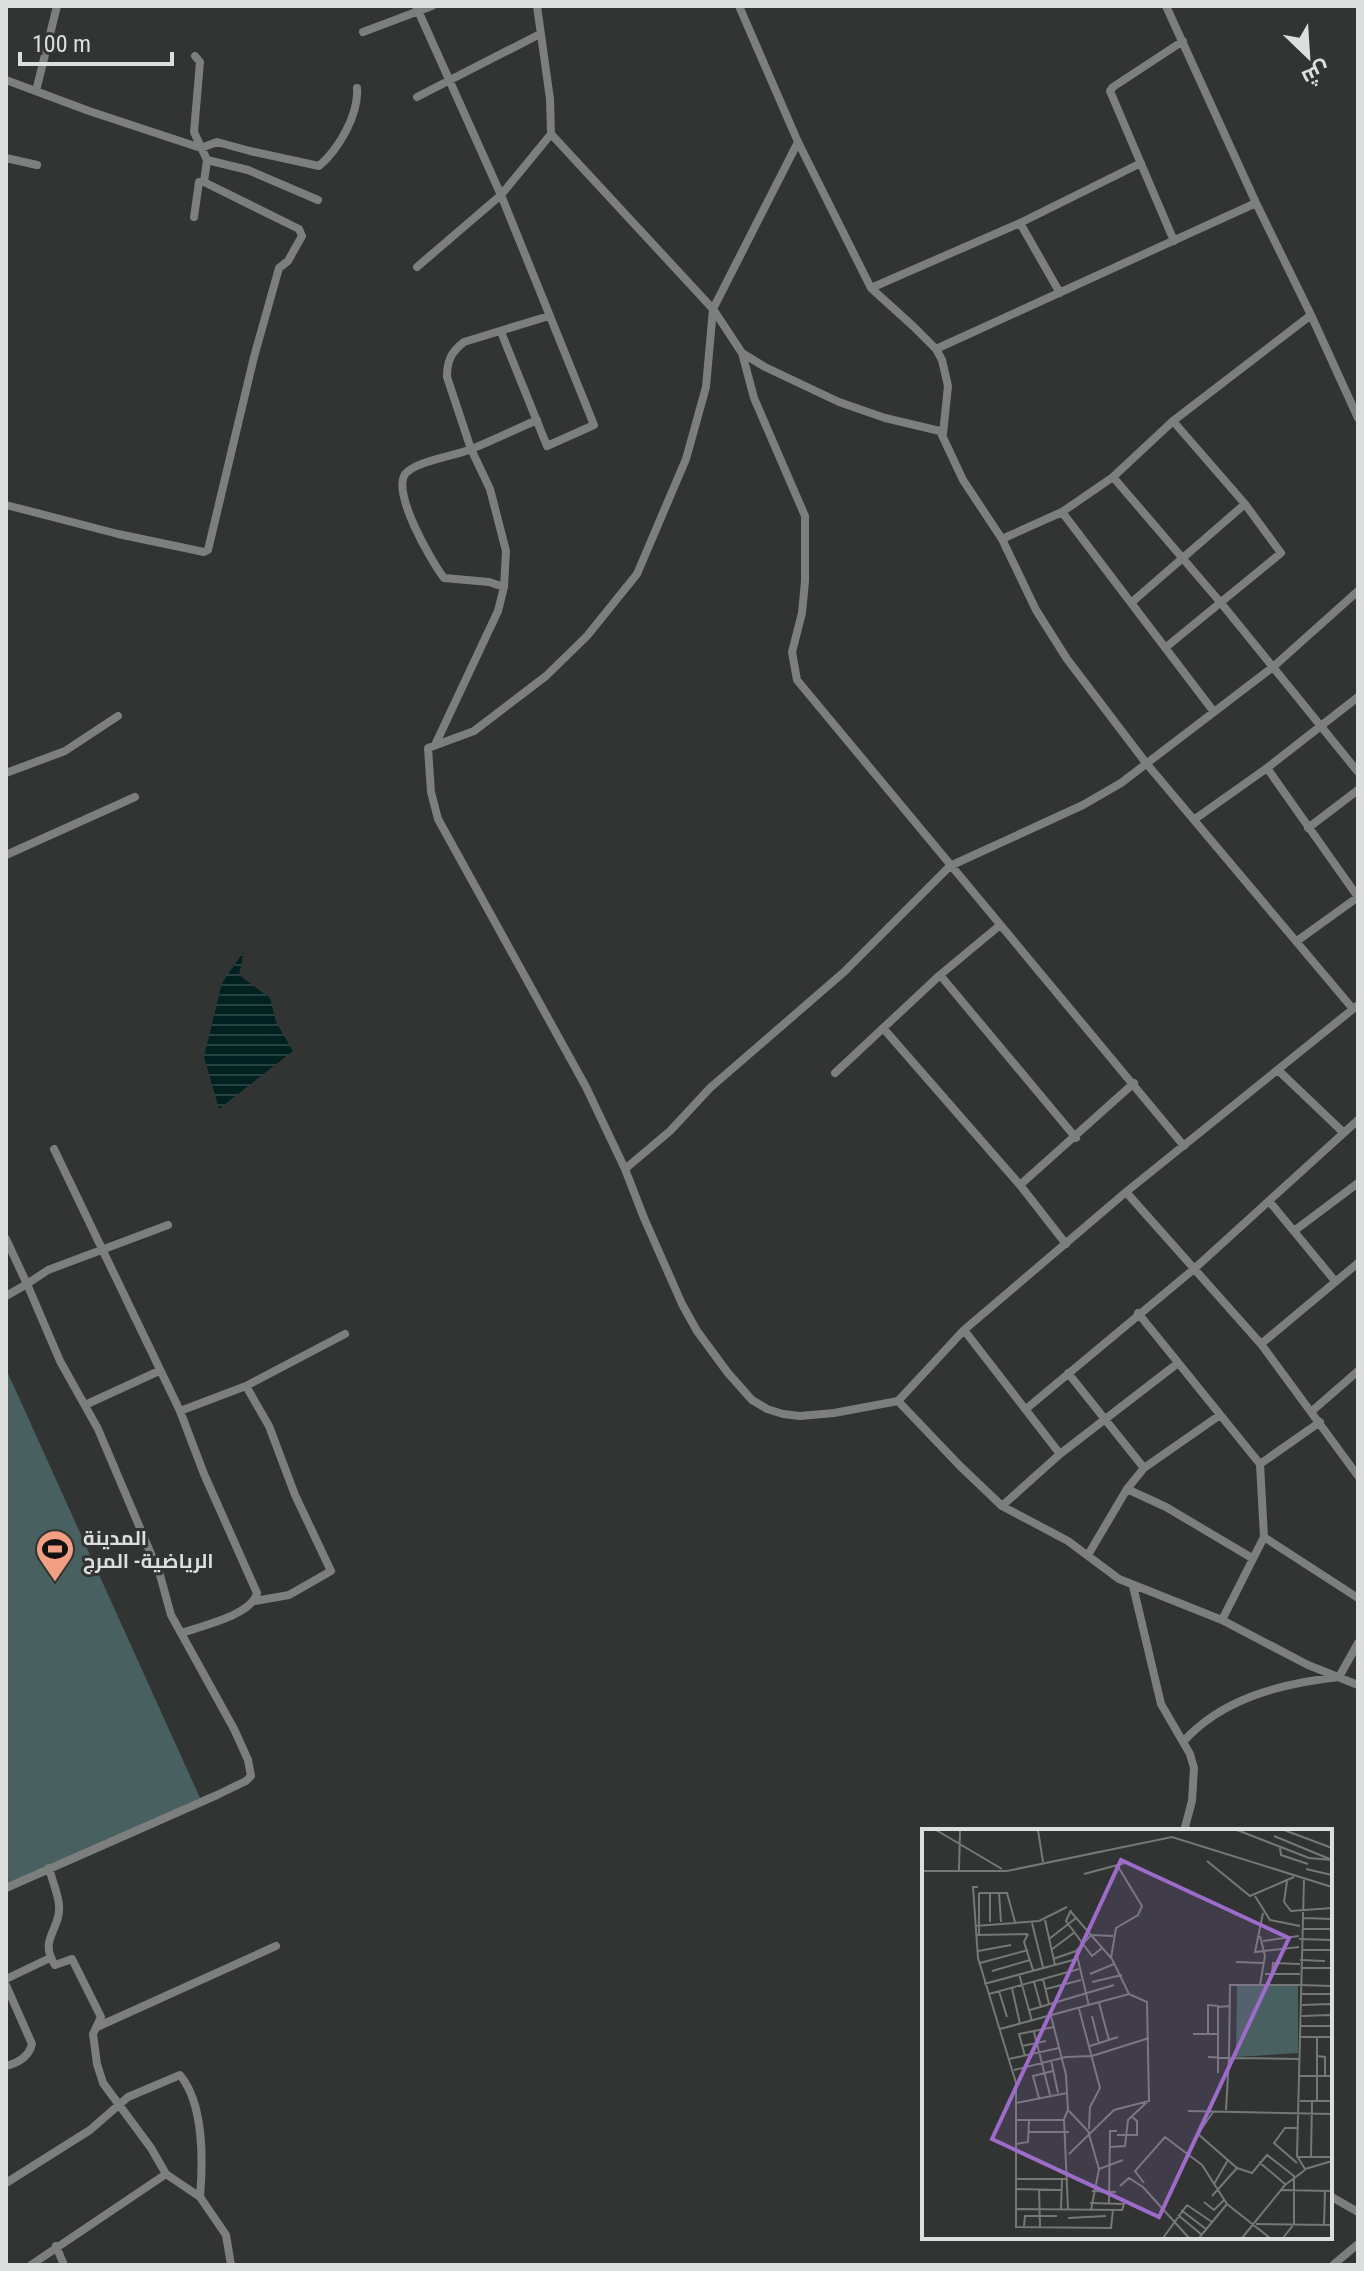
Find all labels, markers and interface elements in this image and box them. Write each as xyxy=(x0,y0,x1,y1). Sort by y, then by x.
scale bar xyxy=(20,16,172,66)
north arrow xyxy=(1268,16,1348,96)
text: 100 m xyxy=(32,30,91,58)
text: ش xyxy=(1298,55,1334,91)
place label: المدينة الرياضية- المرج xyxy=(83,1526,214,1575)
sports icon: المدينة الرياضية- المرج xyxy=(34,1528,76,1583)
inset map xyxy=(922,1829,1332,2239)

